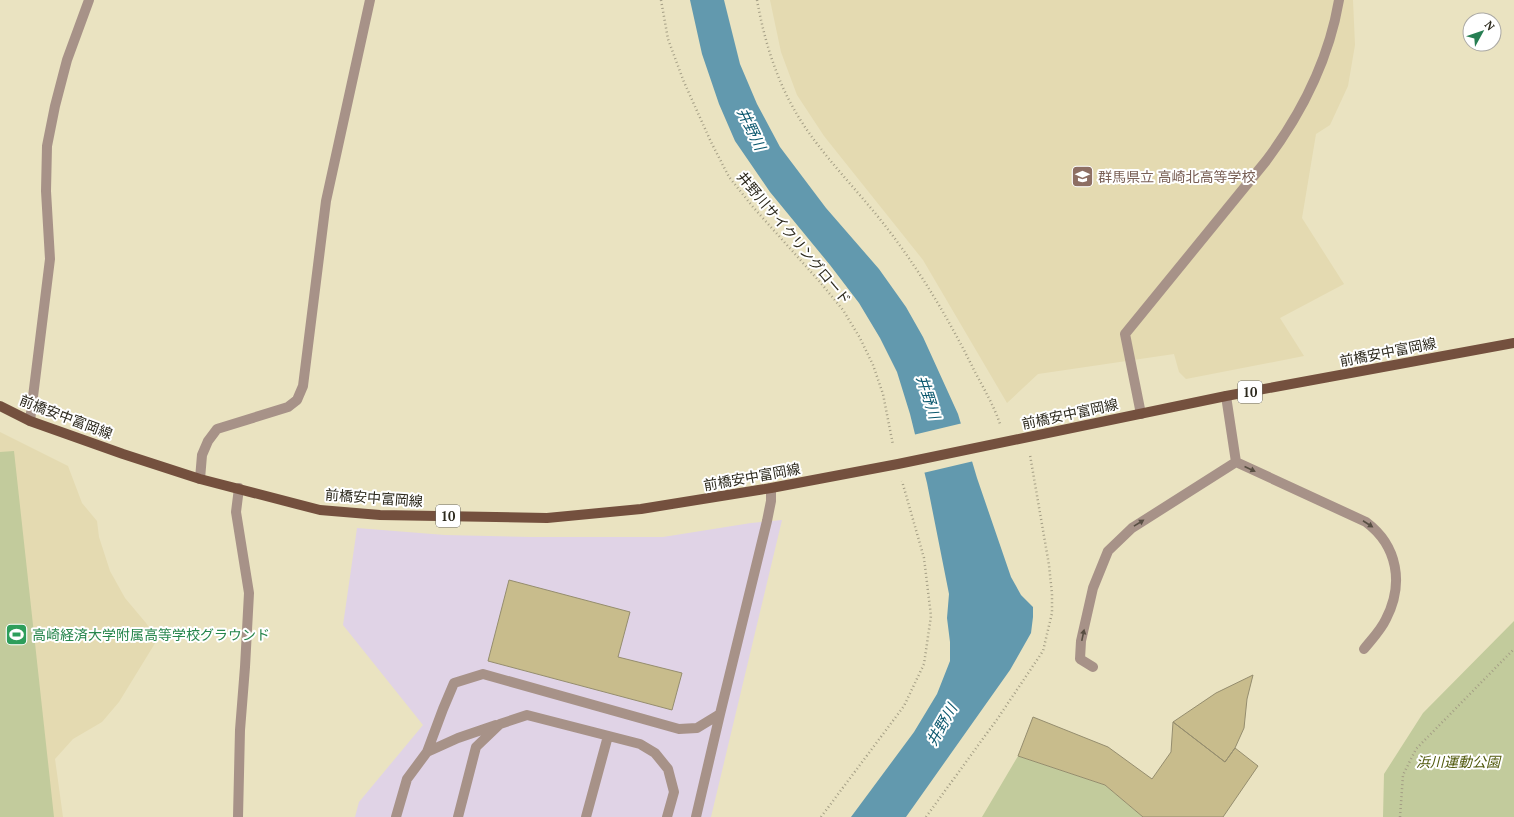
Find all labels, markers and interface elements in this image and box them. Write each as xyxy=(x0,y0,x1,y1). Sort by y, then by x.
north arrow xyxy=(1462,12,1502,52)
text: N xyxy=(1482,18,1498,34)
water label: 井野川 xyxy=(733,104,772,155)
school or university icon: 群馬県立 高崎北高等学校 xyxy=(1069,164,1095,190)
street label: 井野川サイクリングロード xyxy=(733,167,856,308)
place label: 群馬県立 高崎北高等学校 xyxy=(1098,167,1255,186)
street label: 前橋安中富岡線 xyxy=(1338,333,1438,370)
water label: 井野川 xyxy=(912,372,946,423)
road number: 10 xyxy=(1238,381,1262,403)
street label: 前橋安中富岡線 xyxy=(17,390,115,443)
street label: 前橋安中富岡線 xyxy=(1020,394,1120,433)
street label: 前橋安中富岡線 xyxy=(702,459,802,494)
one-way arrow xyxy=(1245,466,1256,472)
street label: 前橋安中富岡線 xyxy=(324,485,424,510)
road number: 10 xyxy=(436,505,460,527)
one-way arrow xyxy=(1134,519,1144,527)
one-way arrow xyxy=(1363,520,1373,528)
sports icon: 高崎経済大学附属高等学校グラウンド xyxy=(4,622,30,648)
place label: 高崎経済大学附属高等学校グラウンド xyxy=(32,625,270,644)
one-way arrow xyxy=(1080,629,1086,641)
water label: 井野川 xyxy=(921,698,962,749)
park label: 浜川運動公園 xyxy=(1416,752,1502,771)

